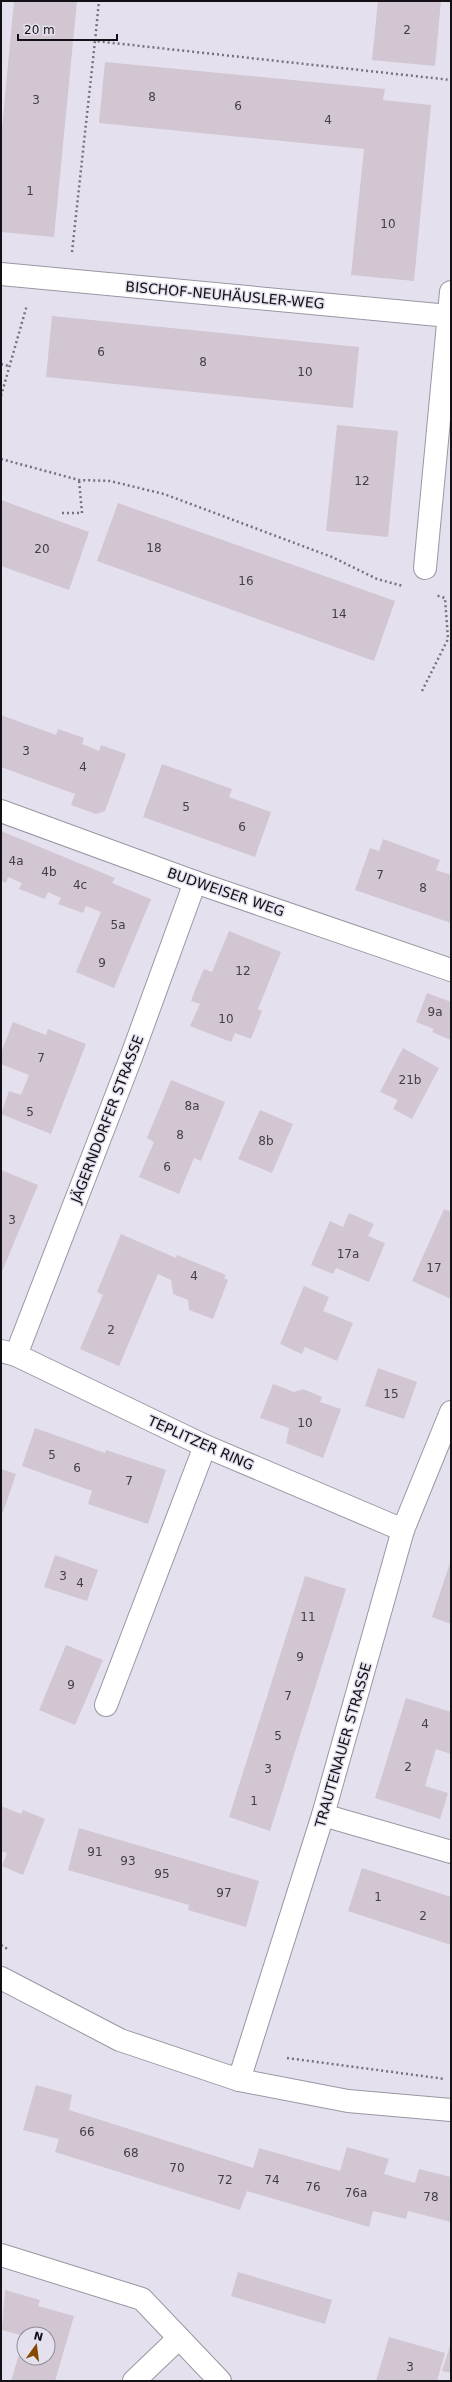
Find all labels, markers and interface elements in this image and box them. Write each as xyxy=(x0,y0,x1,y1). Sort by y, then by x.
scale bar xyxy=(18,16,117,42)
text: 20 m xyxy=(24,23,55,37)
house number: 2 xyxy=(403,23,411,37)
house number: 8 xyxy=(148,90,156,104)
house number: 3 xyxy=(32,93,40,107)
house number: 6 xyxy=(234,99,242,113)
house number: 4 xyxy=(324,113,332,127)
house number: 1 xyxy=(26,184,34,198)
house number: 10 xyxy=(380,217,396,231)
street label: BISCHOF-NEUHÄUSLER-WEG xyxy=(125,277,325,312)
house number: 6 xyxy=(97,345,105,359)
house number: 8 xyxy=(199,355,207,369)
house number: 10 xyxy=(297,365,313,379)
house number: 12 xyxy=(354,474,370,488)
house number: 18 xyxy=(146,541,162,555)
house number: 20 xyxy=(34,542,50,556)
house number: 16 xyxy=(238,574,254,588)
house number: 14 xyxy=(331,607,347,621)
house number: 3 xyxy=(22,744,30,758)
house number: 4 xyxy=(79,760,87,774)
house number: 5 xyxy=(182,800,190,814)
house number: 6 xyxy=(238,820,246,834)
house number: 4a xyxy=(9,854,24,868)
street label: BUDWEISER WEG xyxy=(165,864,287,920)
house number: 4b xyxy=(41,865,57,879)
house number: 7 xyxy=(376,868,384,882)
house number: 4c xyxy=(73,878,87,892)
house number: 8 xyxy=(419,881,427,895)
house number: 5a xyxy=(111,918,126,932)
house number: 9 xyxy=(98,956,106,970)
house number: 12 xyxy=(235,964,251,978)
house number: 9a xyxy=(428,1005,443,1019)
house number: 10 xyxy=(218,1012,234,1026)
street label: JÄGERNDORFER STRASSE xyxy=(66,1032,146,1206)
house number: 7 xyxy=(37,1051,45,1065)
house number: 21b xyxy=(399,1073,421,1087)
house number: 8a xyxy=(185,1099,200,1113)
house number: 5 xyxy=(26,1105,34,1119)
house number: 8 xyxy=(176,1128,184,1142)
house number: 8b xyxy=(258,1134,274,1148)
house number: 6 xyxy=(163,1160,171,1174)
house number: 3 xyxy=(8,1213,16,1227)
house number: 17a xyxy=(337,1247,359,1261)
house number: 17 xyxy=(426,1261,442,1275)
house number: 4 xyxy=(190,1269,198,1283)
house number: 2 xyxy=(107,1323,115,1337)
house number: 15 xyxy=(383,1387,399,1401)
street label: TEPLITZER RING xyxy=(145,1412,256,1474)
house number: 10 xyxy=(297,1416,313,1430)
house number: 5 xyxy=(48,1448,56,1462)
house number: 6 xyxy=(73,1461,81,1475)
house number: 7 xyxy=(125,1474,133,1488)
house number: 3 xyxy=(59,1569,67,1583)
house number: 4 xyxy=(76,1576,84,1590)
house number: 11 xyxy=(300,1610,316,1624)
house number: 9 xyxy=(296,1650,304,1664)
street label: TRAUTENAUER STRASSE xyxy=(311,1661,374,1830)
house number: 9 xyxy=(67,1678,75,1692)
house number: 7 xyxy=(284,1689,292,1703)
house number: 4 xyxy=(421,1717,429,1731)
house number: 5 xyxy=(274,1729,282,1743)
house number: 2 xyxy=(404,1760,412,1774)
house number: 3 xyxy=(264,1762,272,1776)
house number: 1 xyxy=(250,1794,258,1808)
house number: 91 xyxy=(87,1845,103,1859)
house number: 93 xyxy=(120,1854,136,1868)
house number: 95 xyxy=(154,1867,170,1881)
house number: 97 xyxy=(216,1886,232,1900)
house number: 1 xyxy=(374,1890,382,1904)
house number: 2 xyxy=(419,1909,427,1923)
house number: 66 xyxy=(79,2125,95,2139)
house number: 68 xyxy=(123,2146,139,2160)
house number: 70 xyxy=(169,2161,185,2175)
house number: 72 xyxy=(217,2173,233,2187)
house number: 74 xyxy=(264,2173,280,2187)
house number: 76 xyxy=(305,2180,321,2194)
house number: 76a xyxy=(345,2186,367,2200)
house number: 78 xyxy=(423,2190,439,2204)
north arrow xyxy=(16,2326,56,2366)
text: N xyxy=(32,2329,44,2344)
house number: 3 xyxy=(406,2360,414,2374)

